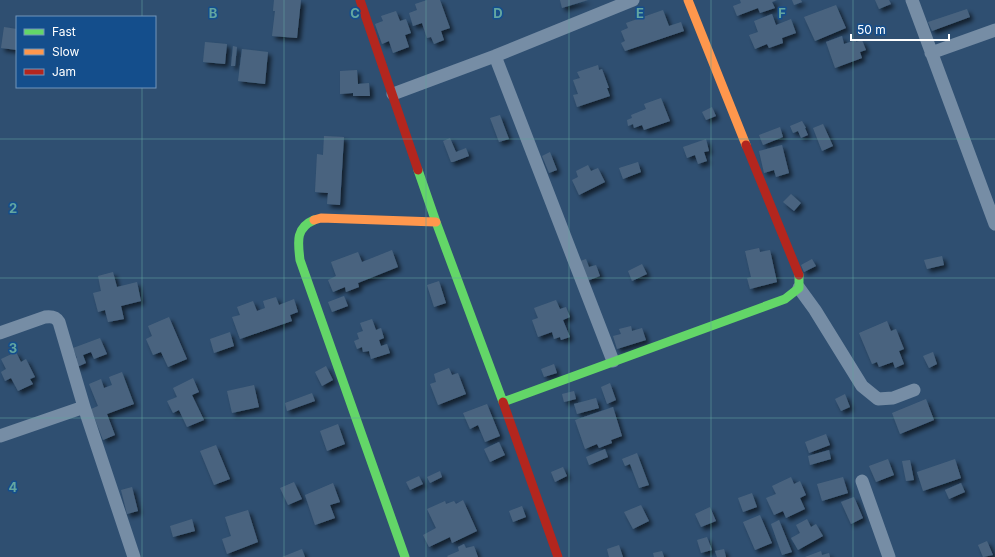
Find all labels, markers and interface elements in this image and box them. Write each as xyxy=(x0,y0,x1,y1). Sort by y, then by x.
text: B xyxy=(209,5,218,21)
text: C xyxy=(350,5,360,21)
text: D xyxy=(493,5,503,21)
text: E xyxy=(636,5,644,21)
text: F xyxy=(778,5,786,21)
legend xyxy=(16,16,156,88)
scale bar xyxy=(851,16,949,42)
text: 50 m xyxy=(857,22,886,37)
text: Fast xyxy=(52,24,76,39)
text: Slow xyxy=(52,44,80,59)
text: Jam xyxy=(52,64,76,79)
text: 2 xyxy=(9,200,17,216)
text: 3 xyxy=(9,340,17,356)
text: 4 xyxy=(9,479,18,495)

